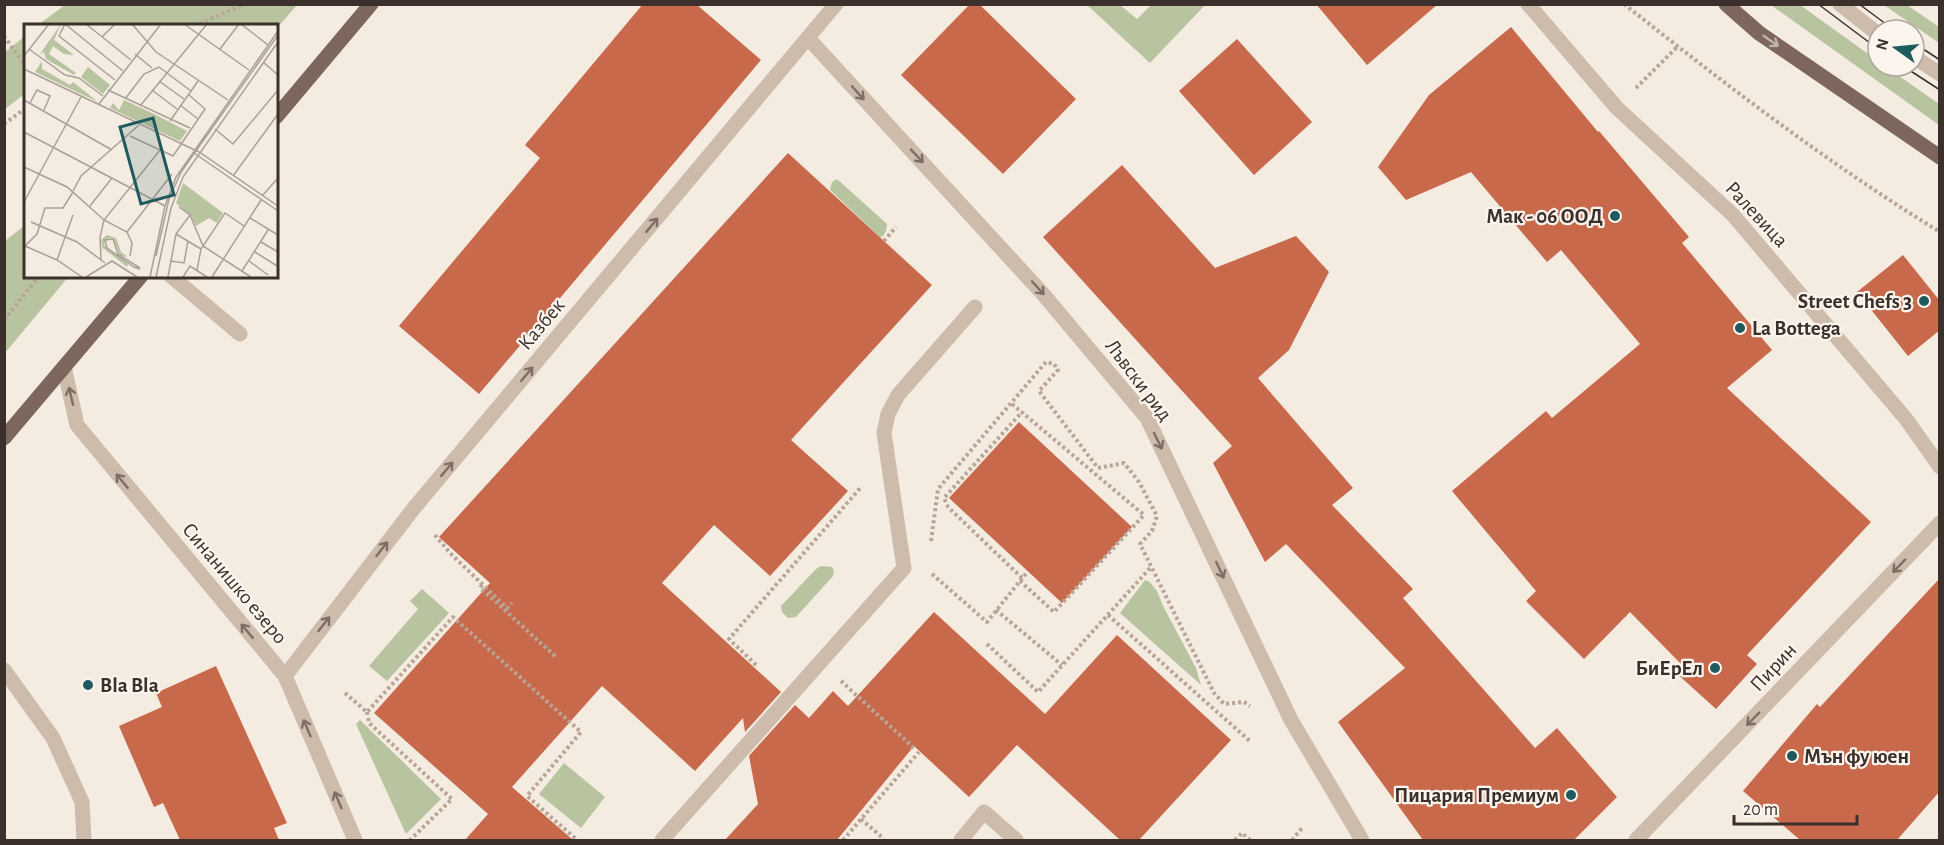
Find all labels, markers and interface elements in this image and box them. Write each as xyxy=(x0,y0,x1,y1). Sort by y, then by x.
north arrow xyxy=(1866,18,1926,78)
inset map xyxy=(24,24,278,278)
one-way arrow xyxy=(1763,35,1779,47)
text: N xyxy=(1873,37,1892,52)
one-way arrow xyxy=(851,85,865,100)
one-way arrow xyxy=(910,149,924,164)
street label: Ралевица xyxy=(1721,178,1792,251)
place label: Мак - 06 ООД xyxy=(1486,206,1603,227)
marker: Мак - 06 ООД xyxy=(1608,209,1622,223)
one-way arrow xyxy=(645,217,658,233)
one-way arrow xyxy=(1031,281,1045,296)
place label: Street Chefs 3 xyxy=(1798,291,1912,312)
street label: Казбек xyxy=(514,294,569,354)
marker: Street Chefs 3 xyxy=(1917,294,1931,308)
place label: La Bottega xyxy=(1752,318,1841,339)
marker: La Bottega xyxy=(1733,321,1747,335)
street label: Лъвски рид xyxy=(1101,336,1176,425)
one-way arrow xyxy=(520,366,533,382)
one-way arrow xyxy=(64,387,76,406)
one-way arrow xyxy=(1153,432,1165,450)
one-way arrow xyxy=(441,461,454,477)
one-way arrow xyxy=(116,473,129,489)
street label: Синанишко езеро xyxy=(178,519,291,648)
one-way arrow xyxy=(376,542,388,558)
one-way arrow xyxy=(1892,558,1906,573)
one-way arrow xyxy=(1215,561,1226,579)
one-way arrow xyxy=(318,616,331,632)
one-way arrow xyxy=(241,623,254,639)
street label: Пирин xyxy=(1746,639,1801,696)
place label: БиЕрЕл xyxy=(1635,658,1703,679)
marker: БиЕрЕл xyxy=(1708,661,1722,675)
place label: Bla Bla xyxy=(100,675,159,696)
marker: Bla Bla xyxy=(81,678,95,692)
one-way arrow xyxy=(1746,711,1760,726)
one-way arrow xyxy=(301,720,312,738)
place label: Мън фу юен xyxy=(1804,746,1909,767)
marker: Мън фу юен xyxy=(1785,749,1799,763)
place label: Пицария Премиум xyxy=(1394,785,1559,806)
marker: Пицария Премиум xyxy=(1564,788,1578,802)
scale bar xyxy=(1734,788,1857,826)
one-way arrow xyxy=(332,791,343,809)
text: 20 m xyxy=(1743,801,1778,819)

